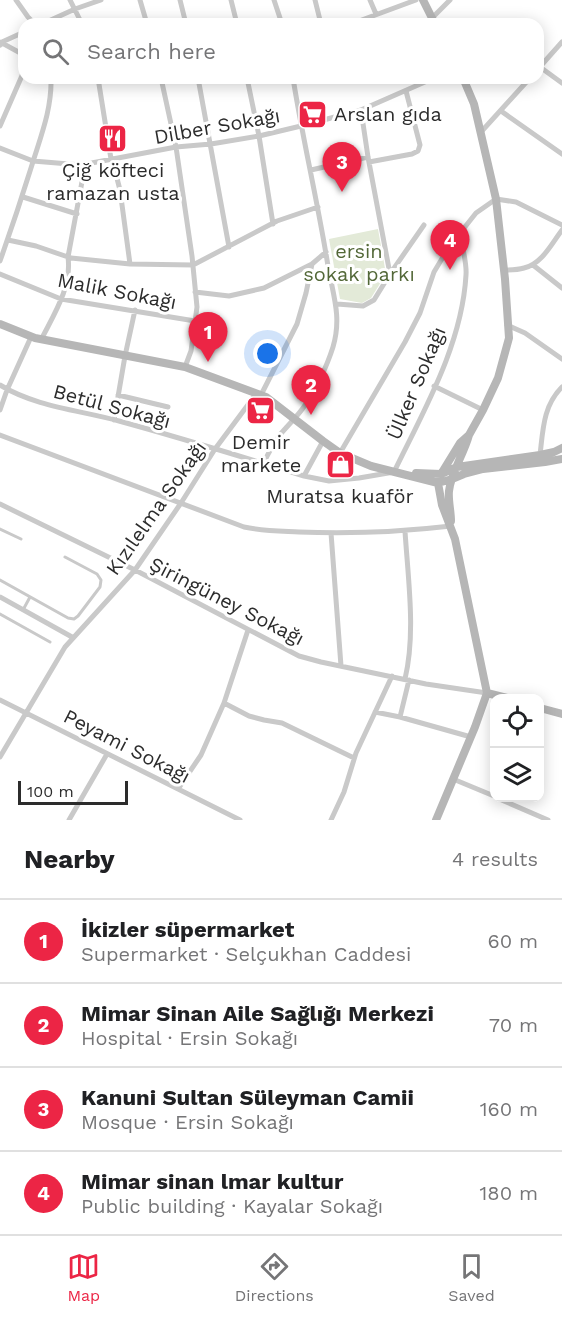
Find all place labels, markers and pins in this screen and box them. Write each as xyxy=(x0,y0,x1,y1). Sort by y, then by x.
supermarket icon: Arslan gıda xyxy=(297,98,329,130)
place label: Arslan gıda xyxy=(334,102,442,126)
restaurant icon: Çiğ köfteci ramazan usta xyxy=(97,123,129,155)
pin: 3 xyxy=(322,142,362,192)
place label: Çiğ köfteci ramazan usta xyxy=(46,158,180,205)
pin: 4 xyxy=(430,220,470,270)
pin: 1 xyxy=(188,312,228,362)
pin: 2 xyxy=(292,366,330,415)
supermarket icon: Demir markete xyxy=(245,395,277,427)
place label: Demir markete xyxy=(221,430,301,477)
shop icon: Muratsa kuaför xyxy=(324,449,356,481)
place label: Muratsa kuaför xyxy=(266,484,414,508)

